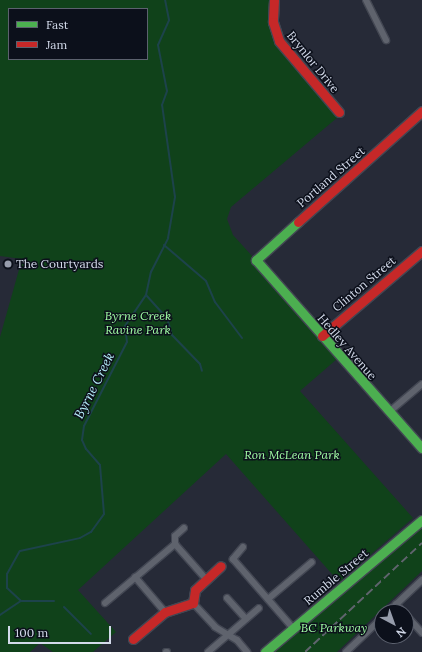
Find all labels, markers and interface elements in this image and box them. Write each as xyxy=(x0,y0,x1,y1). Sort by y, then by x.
legend xyxy=(8,8,148,60)
text: Fast xyxy=(46,17,69,32)
street label: Brynlor Drive xyxy=(284,28,342,96)
text: Jam xyxy=(46,37,67,52)
street label: Portland Street xyxy=(294,144,368,210)
street label: Clinton Street xyxy=(329,253,399,315)
place label: The Courtyards xyxy=(16,257,103,271)
marker: The Courtyards xyxy=(3,259,13,269)
park label: Byrne Creek Ravine Park xyxy=(105,309,171,337)
street label: Hedley Avenue xyxy=(314,311,380,383)
water label: Byrne Creek xyxy=(72,350,118,422)
park label: Ron McLean Park xyxy=(244,448,340,462)
street label: Rumble Street xyxy=(301,546,371,608)
north arrow xyxy=(374,604,414,644)
scale bar xyxy=(10,618,113,644)
park label: BC Parkway xyxy=(301,621,367,635)
text: N xyxy=(393,624,409,640)
text: 100 m xyxy=(15,625,48,640)

